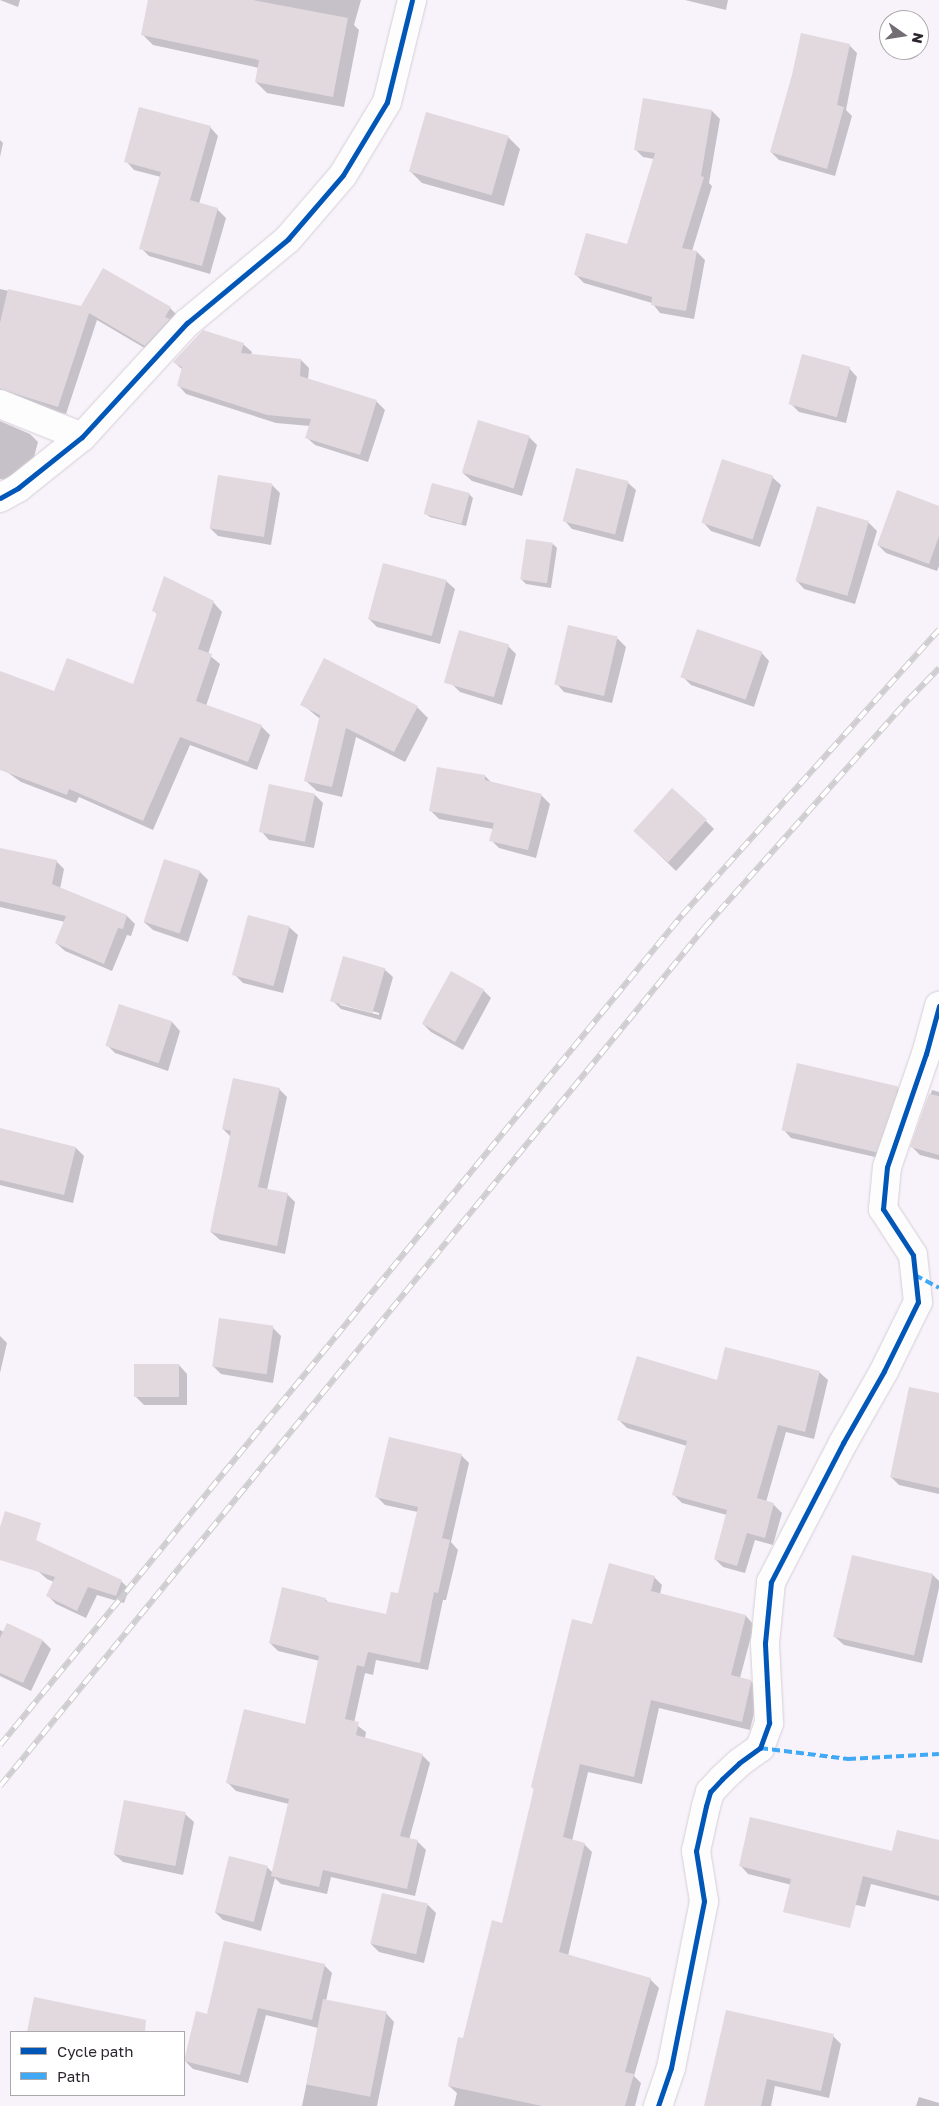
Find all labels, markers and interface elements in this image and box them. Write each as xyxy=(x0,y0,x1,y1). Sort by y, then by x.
north arrow xyxy=(879,10,929,60)
text: N xyxy=(909,31,928,45)
legend xyxy=(10,2031,185,2096)
text: Cycle path xyxy=(57,2042,133,2060)
text: Path xyxy=(57,2067,90,2085)

